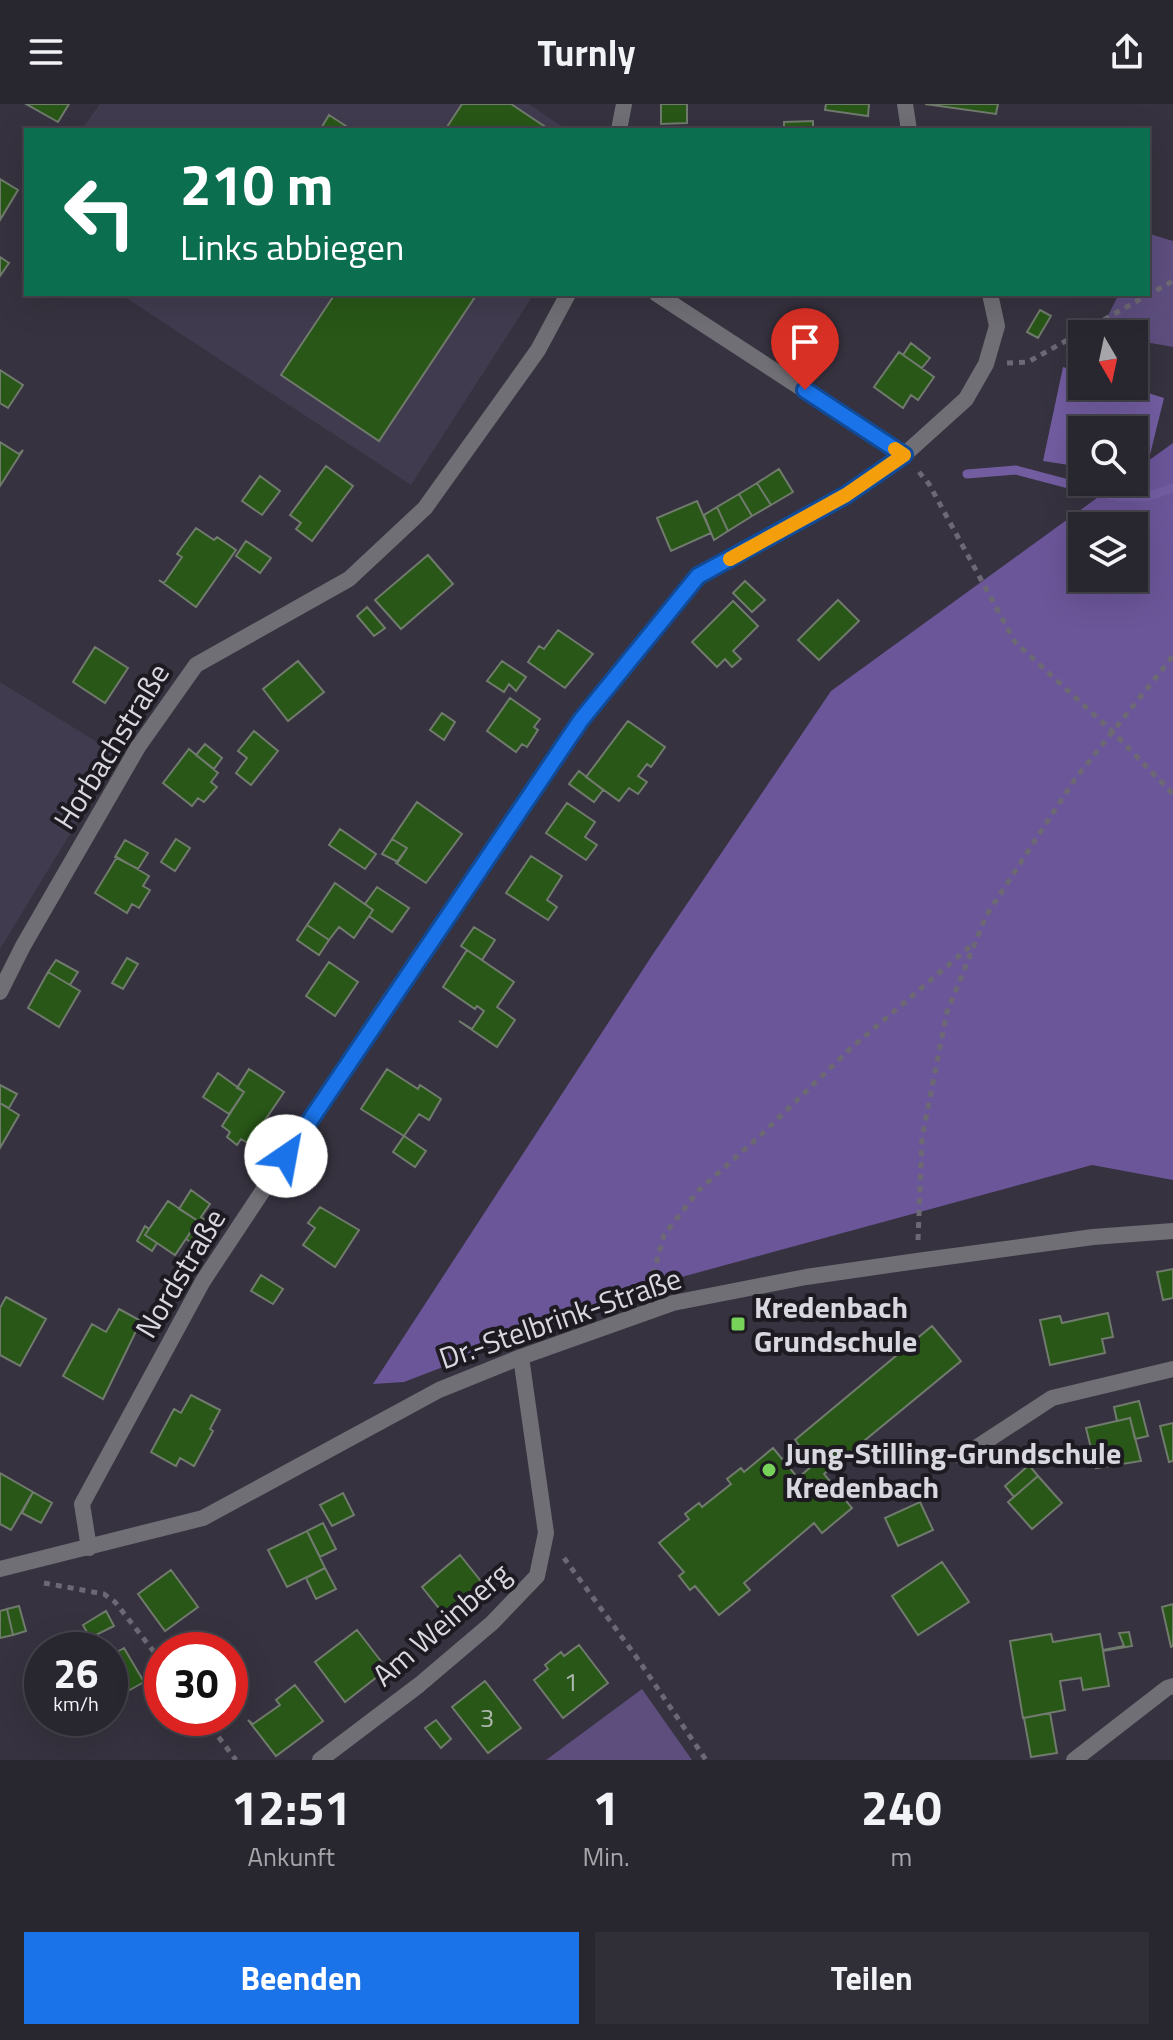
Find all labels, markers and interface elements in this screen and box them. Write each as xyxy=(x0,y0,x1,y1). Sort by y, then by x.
text: Turnly xyxy=(538,25,635,80)
icon: menu xyxy=(24,30,68,74)
icon: share xyxy=(1105,30,1149,74)
text: 210 m xyxy=(180,142,333,227)
icon: left xyxy=(48,160,152,264)
text: Links abbiegen xyxy=(180,219,404,274)
pin xyxy=(771,308,839,390)
icon: arrive xyxy=(783,320,827,364)
north arrow xyxy=(1068,320,1148,400)
map controls xyxy=(1068,320,1148,592)
button: search xyxy=(1068,416,1148,496)
button: layers xyxy=(1068,512,1148,592)
street label: Horbachstraße xyxy=(42,654,180,838)
position arrow xyxy=(244,1114,328,1198)
street label: Nordstraße xyxy=(123,1199,237,1347)
street label: Dr.-Stelbrink-Straße xyxy=(433,1255,687,1381)
place label: Kredenbach Grundschule xyxy=(754,1284,917,1364)
marker: Kredenbach Grundschule xyxy=(729,1315,747,1333)
place label: Jung-Stilling-Grundschule Kredenbach xyxy=(785,1430,1121,1510)
marker: Jung-Stilling-Grundschule Kredenbach xyxy=(760,1461,778,1479)
street label: Am Weinberg xyxy=(362,1551,520,1697)
speed limit sign: 30 xyxy=(144,1632,248,1736)
text: 26 xyxy=(54,1643,98,1704)
house number: 1 xyxy=(564,1662,578,1701)
text: km/h xyxy=(53,1688,99,1719)
house number: 3 xyxy=(480,1698,494,1737)
text: 12:51 xyxy=(231,1771,351,1844)
text: 1 xyxy=(593,1771,620,1844)
text: 240 xyxy=(861,1771,942,1844)
text: Ankunft xyxy=(248,1837,335,1876)
text: Min. xyxy=(583,1837,630,1876)
text: m xyxy=(890,1837,912,1876)
button: Beenden xyxy=(24,1932,579,2024)
button: Teilen xyxy=(595,1932,1149,2024)

